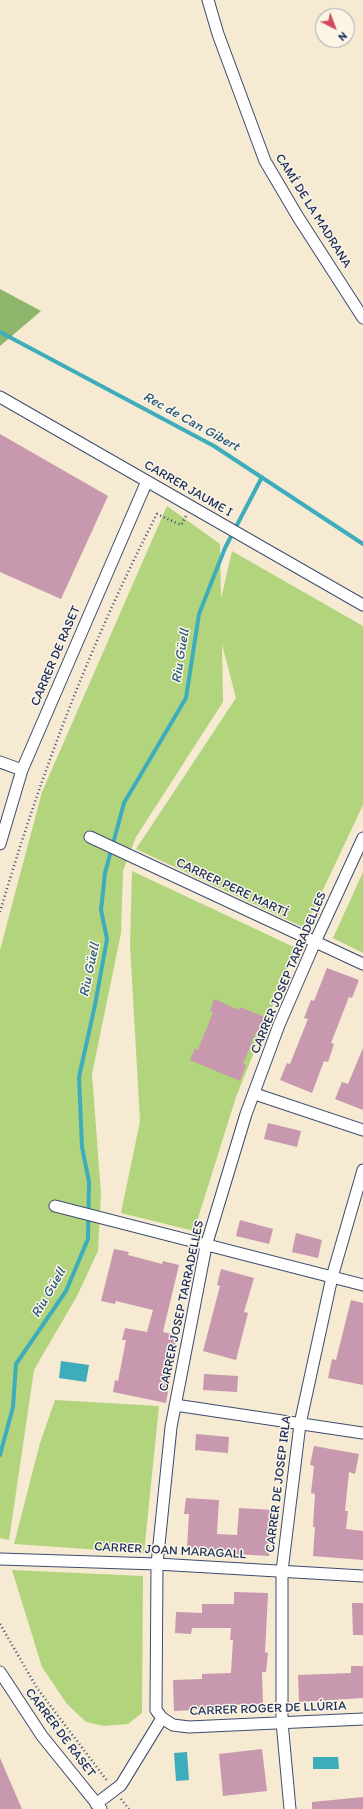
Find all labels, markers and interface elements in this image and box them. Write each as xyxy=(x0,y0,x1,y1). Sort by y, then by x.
north arrow xyxy=(315,8,355,48)
text: N xyxy=(336,29,350,44)
street label: CAMÍ DE LA MADRANA xyxy=(272,151,354,271)
water label: Rec de Can Gibert xyxy=(140,389,242,455)
street label: CARRER JAUME I xyxy=(141,457,235,521)
street label: CARRER DE RASET xyxy=(28,603,84,709)
water label: Riu Güell xyxy=(168,628,194,684)
street label: CARRER PERE MARTÍ xyxy=(173,855,291,921)
street label: CARRER JOSEP TARRADELLES xyxy=(248,890,330,1056)
water label: Riu Güell xyxy=(76,941,104,999)
street label: CARRER JOSEP TARRADELLES xyxy=(156,1219,208,1393)
water label: Riu Güell xyxy=(28,1265,70,1321)
street label: CARRER DE JOSEP IRLA xyxy=(263,1415,295,1553)
street label: CARRER JOAN MARAGALL xyxy=(94,1539,246,1563)
street label: CARRER DE RASET xyxy=(21,1685,99,1781)
street label: CARRER ROGER DE LLÚRIA xyxy=(189,1698,347,1720)

